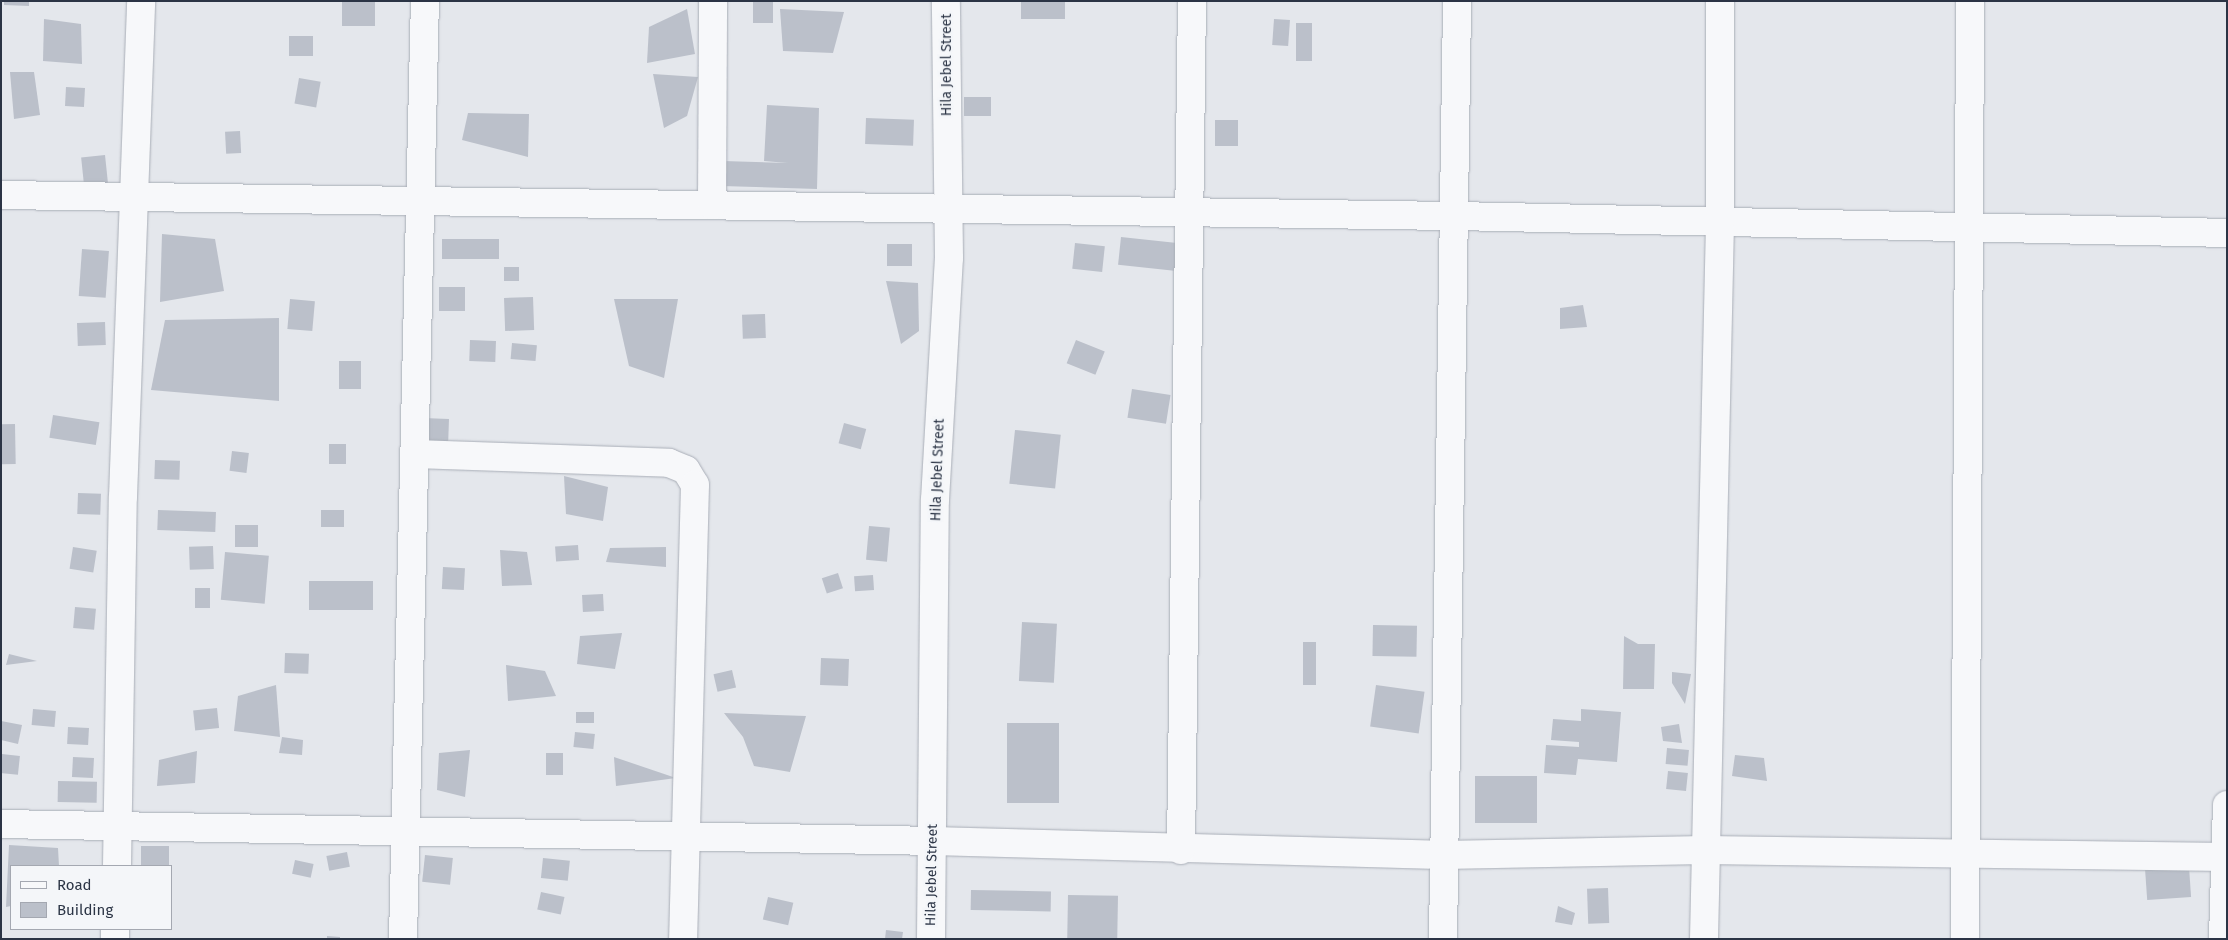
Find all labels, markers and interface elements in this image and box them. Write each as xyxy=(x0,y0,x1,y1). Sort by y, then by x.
street label: Hila Jebel Street xyxy=(939,14,955,116)
street label: Hila Jebel Street xyxy=(928,419,948,521)
street label: Hila Jebel Street xyxy=(923,824,941,926)
legend xyxy=(10,865,172,930)
text: Road xyxy=(57,876,92,894)
text: Building xyxy=(57,901,113,919)

